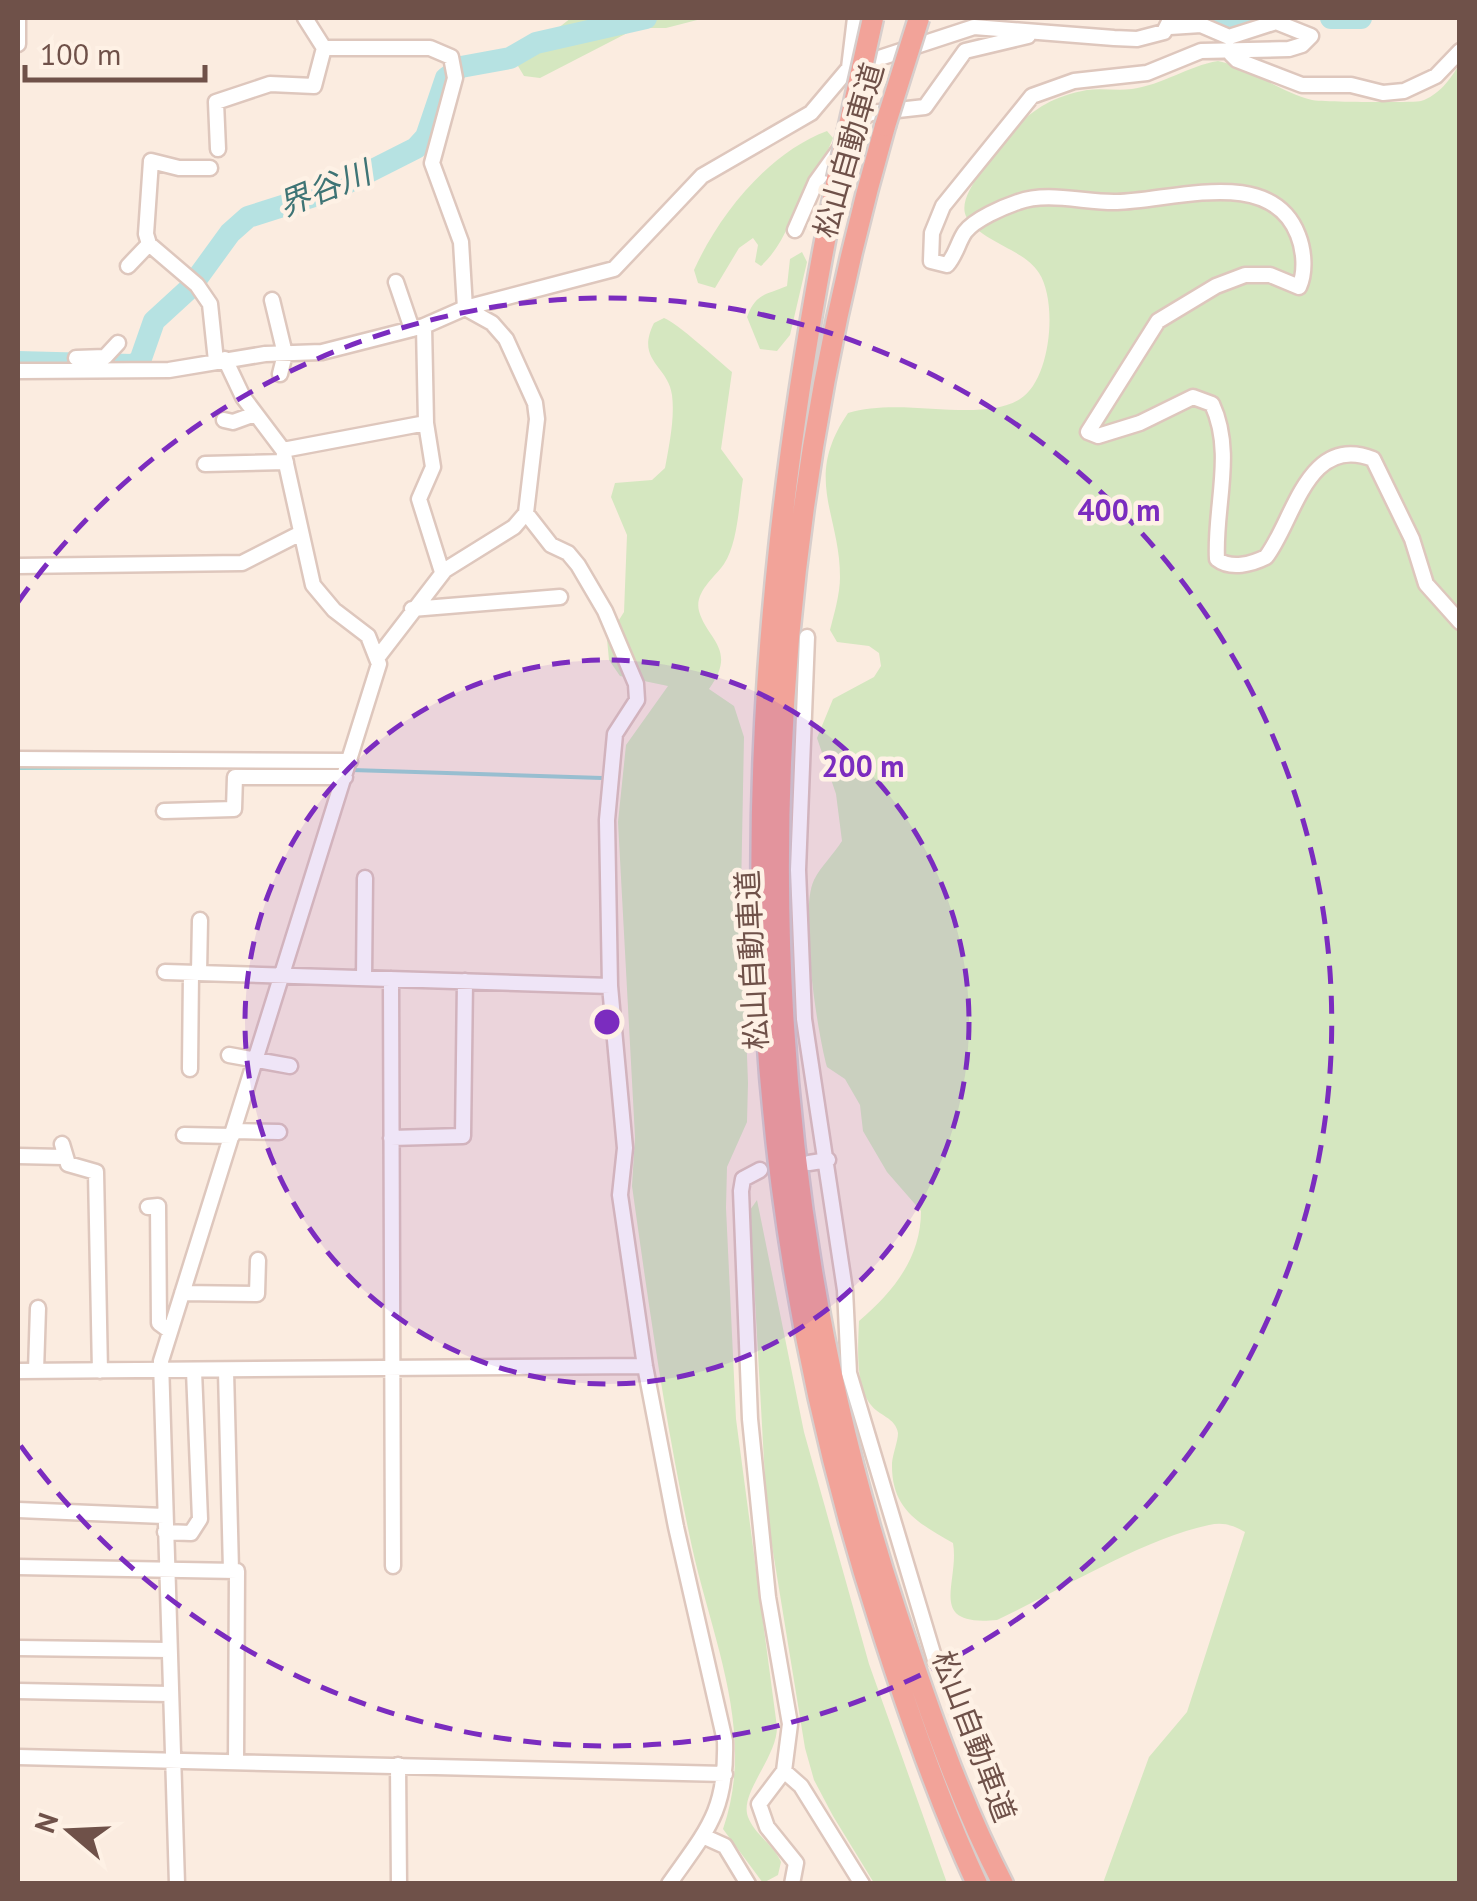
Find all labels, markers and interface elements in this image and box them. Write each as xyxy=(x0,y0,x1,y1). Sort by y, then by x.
scale bar xyxy=(25,20,205,82)
text: 100 m xyxy=(40,34,121,73)
street label: 松山自動車道 xyxy=(804,58,892,242)
water label: 界谷川 xyxy=(272,149,379,225)
text: 400 m xyxy=(1078,490,1160,529)
text: 200 m xyxy=(822,746,904,785)
street label: 松山自動車道 xyxy=(727,869,775,1051)
centre of rings xyxy=(589,1004,625,1040)
street label: 松山自動車道 xyxy=(925,1645,1025,1827)
north arrow xyxy=(20,1781,120,1881)
text: N xyxy=(25,1808,66,1837)

